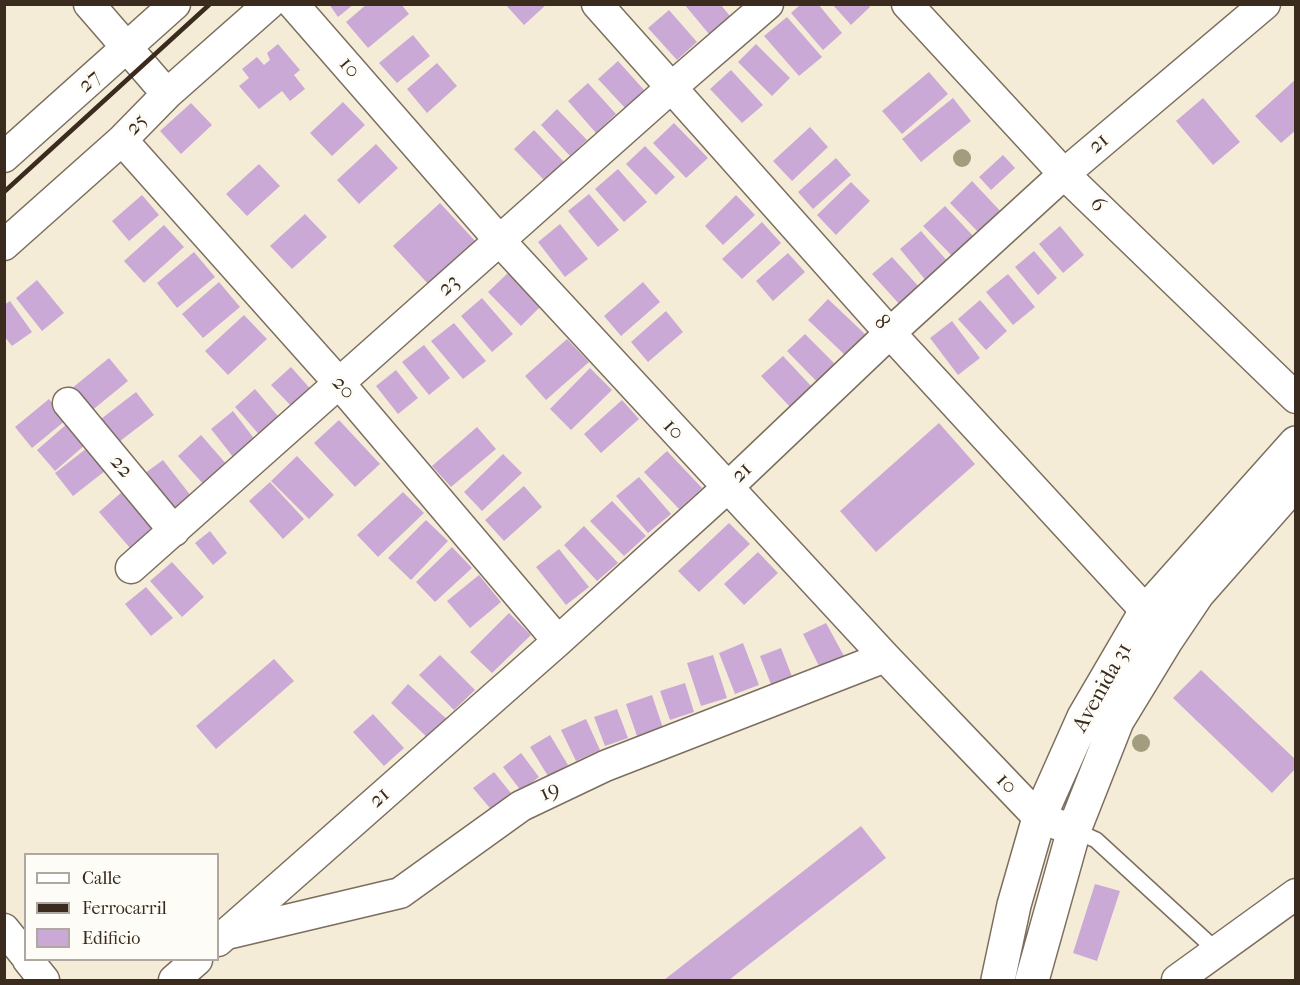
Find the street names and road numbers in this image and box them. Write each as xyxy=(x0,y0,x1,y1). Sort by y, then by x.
street label: 10 xyxy=(333,52,365,84)
street label: 27 xyxy=(73,65,107,99)
street label: 25 xyxy=(120,108,154,142)
street label: 21 xyxy=(1083,128,1115,160)
street label: 6 xyxy=(1084,191,1110,219)
street label: 23 xyxy=(433,269,465,303)
street label: 8 xyxy=(867,310,895,336)
street label: 20 xyxy=(325,370,361,406)
street label: 10 xyxy=(657,414,689,446)
street label: 22 xyxy=(104,450,138,484)
street label: 21 xyxy=(726,457,758,489)
street label: Avenida 31 xyxy=(1068,639,1138,737)
street label: 10 xyxy=(990,768,1022,800)
street label: 19 xyxy=(536,776,564,808)
street label: 21 xyxy=(364,782,396,814)

